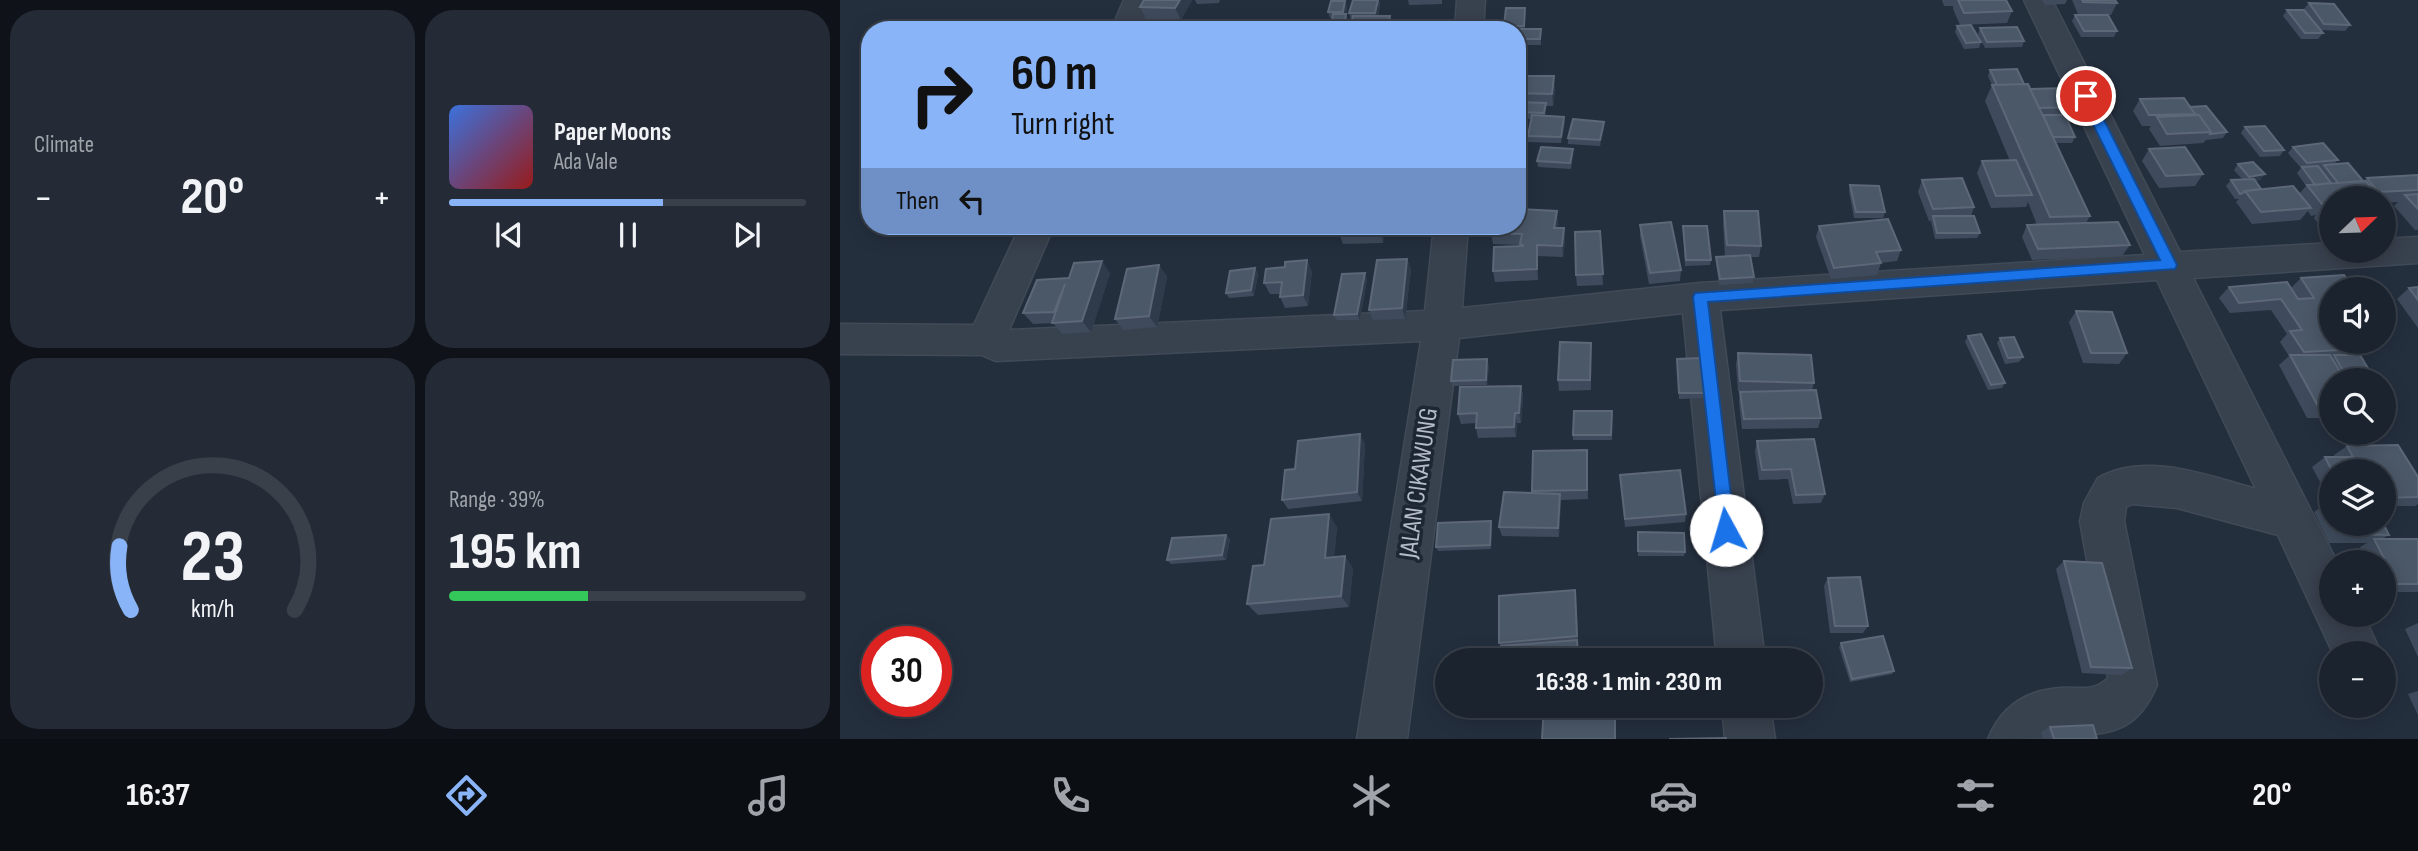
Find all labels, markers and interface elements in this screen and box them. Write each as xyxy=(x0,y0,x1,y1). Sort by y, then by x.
text: 60 m xyxy=(1011,45,1098,104)
icon: right xyxy=(896,49,987,140)
pin xyxy=(2056,66,2116,126)
icon: arrive xyxy=(2067,77,2105,115)
text: Turn right xyxy=(1011,105,1115,144)
text: Paper Moons xyxy=(554,117,671,148)
text: Climate xyxy=(34,131,94,159)
text: Ada Vale xyxy=(554,148,618,176)
text: 20° xyxy=(181,166,244,229)
text: − xyxy=(34,176,53,221)
text: + xyxy=(372,176,391,221)
icon: left xyxy=(953,182,991,220)
text: Then xyxy=(896,186,939,217)
north arrow xyxy=(2319,186,2396,262)
map controls xyxy=(2319,186,2396,718)
icon: previous xyxy=(490,216,528,254)
icon: pause xyxy=(609,216,647,254)
icon: next xyxy=(728,216,766,254)
button: sound xyxy=(2319,277,2396,354)
button: search xyxy=(2319,368,2396,445)
street label: JALAN CIKAWUNG xyxy=(1393,406,1445,561)
button: layers xyxy=(2319,459,2396,536)
text: Range · 39% xyxy=(449,486,545,514)
position arrow xyxy=(1689,493,1763,567)
text: 23 xyxy=(180,514,245,602)
text: 195 km xyxy=(449,521,581,584)
button: + xyxy=(2319,550,2396,627)
text: km/h xyxy=(191,593,234,624)
speed limit sign: 30 xyxy=(861,626,952,717)
button: − xyxy=(2319,641,2396,718)
text: 16:38 · 1 min · 230 m xyxy=(1536,667,1722,698)
icon: directions xyxy=(442,771,491,820)
icon: music xyxy=(744,771,793,820)
icon: phone xyxy=(1046,771,1095,820)
icon: climate xyxy=(1347,771,1396,820)
icon: car xyxy=(1649,771,1698,820)
icon: filters xyxy=(1951,771,2000,820)
text: 16:37 xyxy=(126,776,189,815)
text: 20° xyxy=(2252,776,2292,815)

